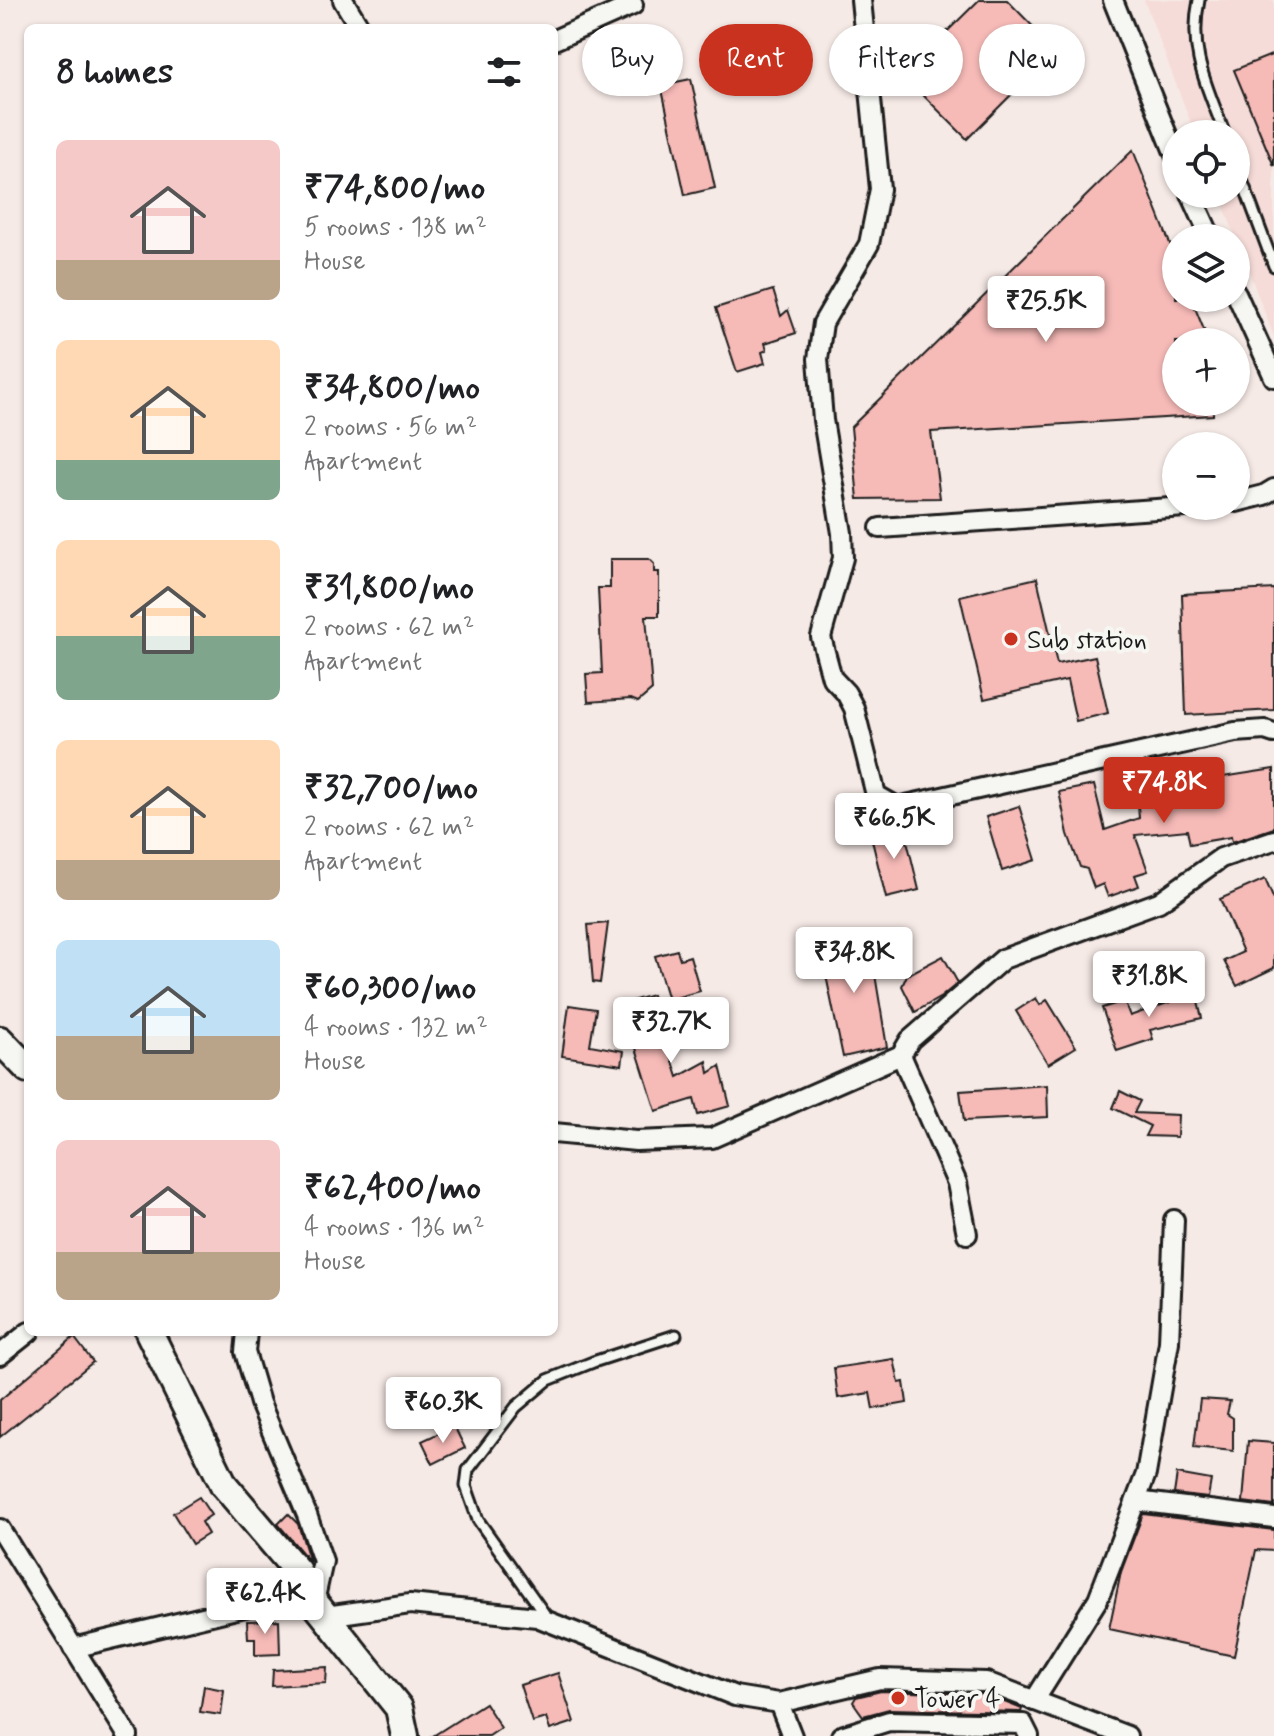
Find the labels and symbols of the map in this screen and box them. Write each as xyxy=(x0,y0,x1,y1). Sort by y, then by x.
pin: ₹25.5K xyxy=(981,276,1111,344)
place label: Sub station xyxy=(1027,624,1147,658)
marker: Sub station xyxy=(1002,630,1020,648)
pin: ₹74.8K xyxy=(1099,757,1229,825)
pin: ₹66.5K xyxy=(829,793,959,861)
pin: ₹34.8K xyxy=(789,927,919,995)
pin: ₹31.8K xyxy=(1084,951,1214,1019)
pin: ₹32.7K xyxy=(606,997,736,1065)
pin: ₹60.3K xyxy=(378,1377,508,1445)
pin: ₹62.4K xyxy=(200,1568,330,1636)
place label: Tower 4 xyxy=(914,1683,1001,1717)
marker: Tower 4 xyxy=(889,1689,907,1707)

